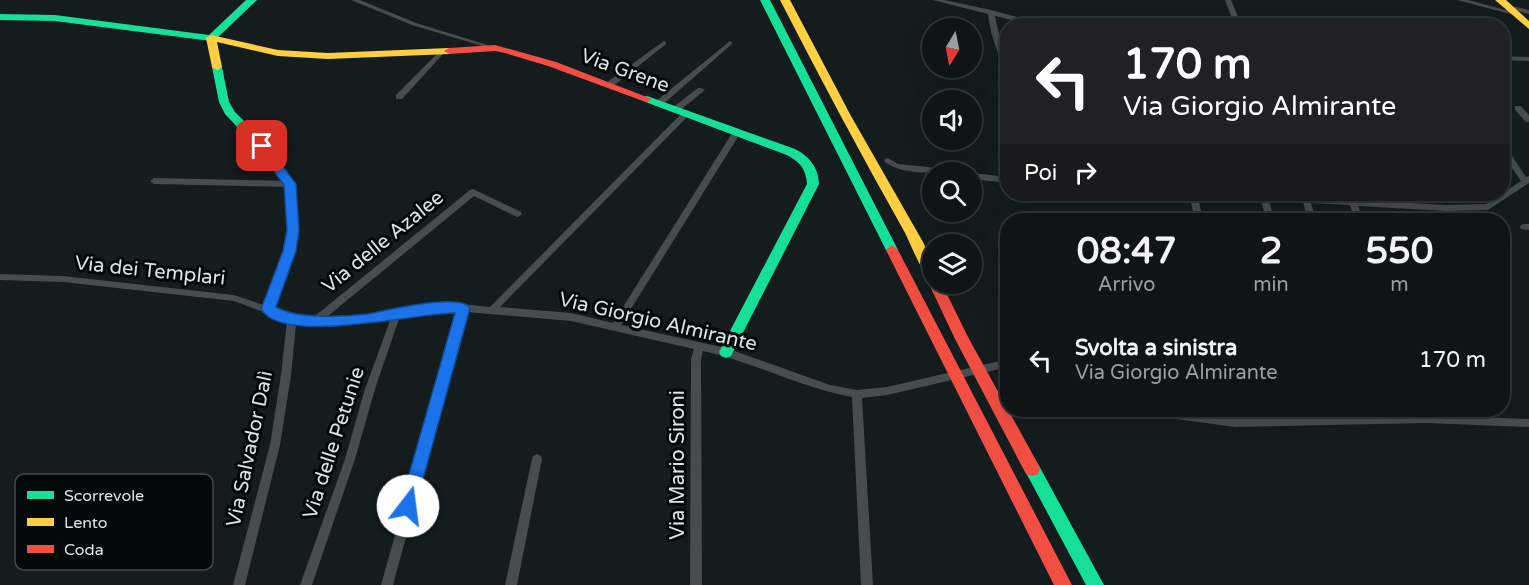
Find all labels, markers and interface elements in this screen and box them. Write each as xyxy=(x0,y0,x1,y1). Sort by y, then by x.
north arrow xyxy=(922,18,982,78)
map controls xyxy=(922,18,982,294)
text: 170 m xyxy=(1123,39,1252,90)
icon: left xyxy=(1024,42,1102,120)
street label: Via Grene xyxy=(577,44,673,98)
button: sound xyxy=(922,90,982,150)
text: Via Giorgio Almirante xyxy=(1123,90,1396,123)
pin xyxy=(236,120,287,171)
icon: arrive xyxy=(245,129,278,162)
icon: right xyxy=(1069,156,1102,189)
text: Poi xyxy=(1024,160,1057,186)
button: search xyxy=(922,162,982,222)
street label: Via delle Azalee xyxy=(317,186,449,298)
text: 08:47 xyxy=(1077,230,1177,273)
text: 2 xyxy=(1260,230,1282,273)
text: 550 xyxy=(1365,230,1433,273)
button: layers xyxy=(922,234,982,294)
street label: Via dei Templari xyxy=(74,251,226,291)
text: Arrivo xyxy=(1098,273,1155,297)
text: min xyxy=(1253,273,1289,297)
text: m xyxy=(1390,273,1409,297)
street label: Via Giorgio Almirante xyxy=(557,288,759,356)
text: Svolta a sinistra xyxy=(1075,335,1237,361)
icon: left xyxy=(1024,344,1057,377)
text: 170 m xyxy=(1419,347,1486,373)
text: Via Giorgio Almirante xyxy=(1075,361,1277,385)
street label: Via delle Petunie xyxy=(298,364,370,522)
street label: Via Salvador Dalì xyxy=(222,369,278,529)
street label: Via Mario Sironi xyxy=(666,390,690,540)
legend xyxy=(15,474,213,570)
position arrow xyxy=(376,474,440,538)
text: Scorrevole xyxy=(64,486,144,506)
text: Lento xyxy=(64,513,108,533)
text: Coda xyxy=(64,540,104,560)

